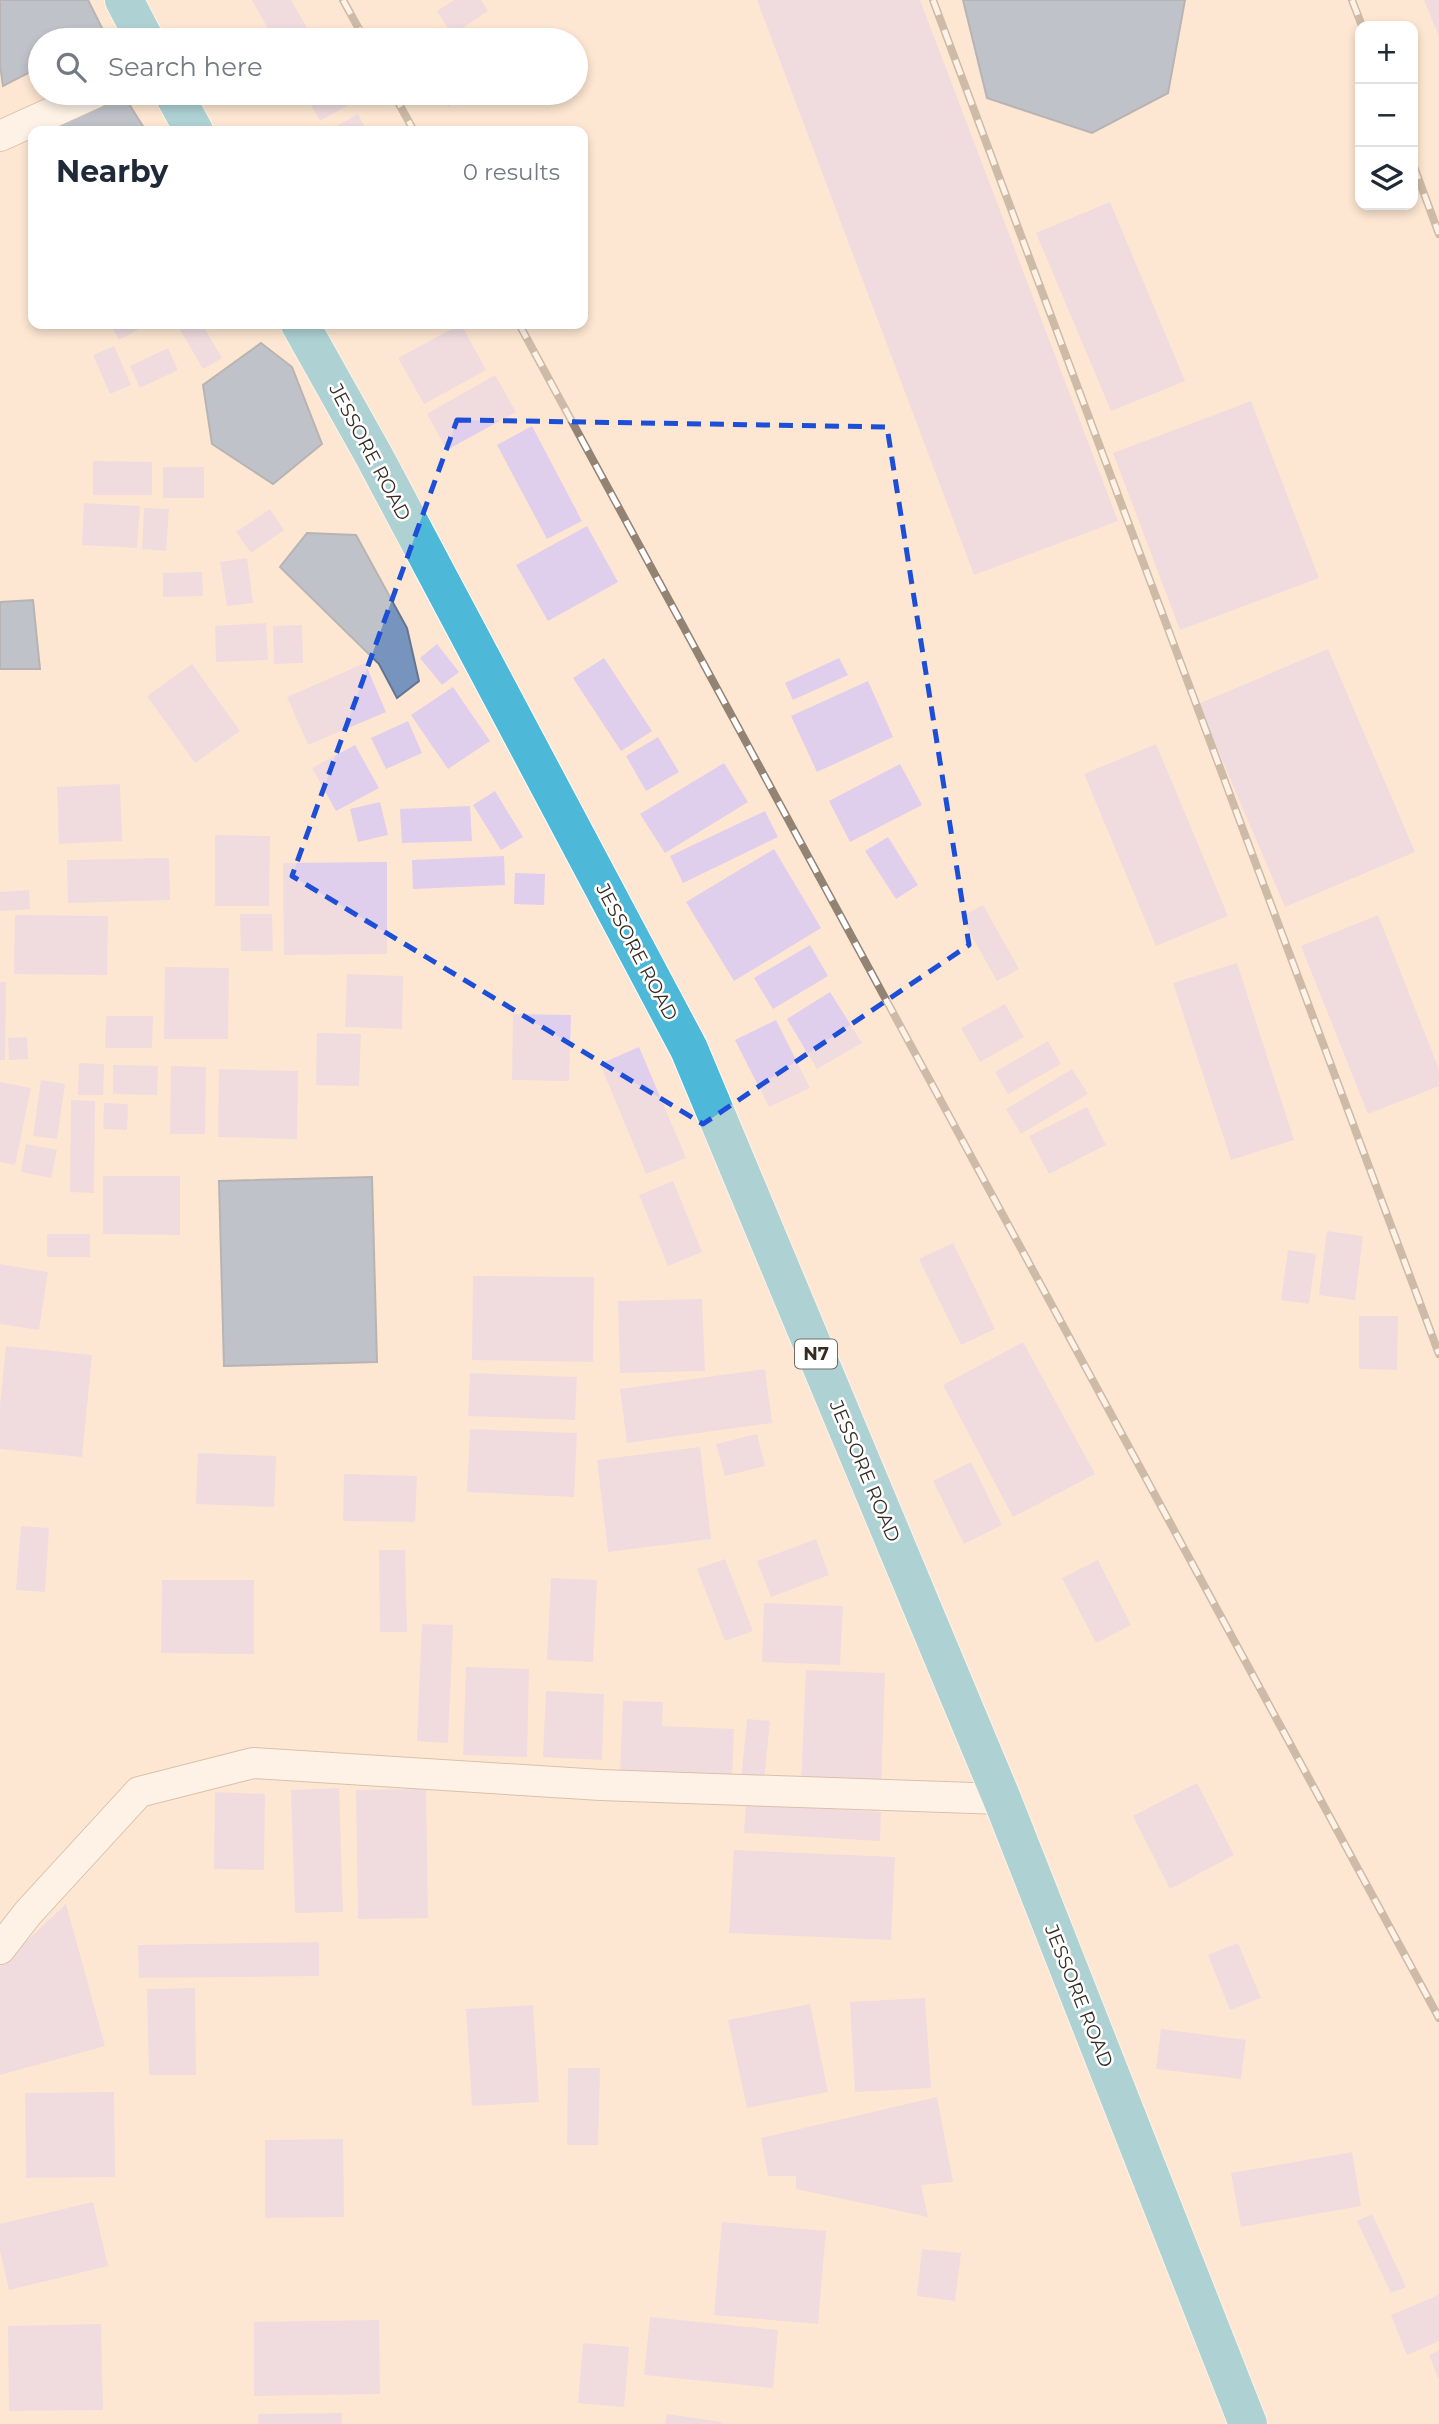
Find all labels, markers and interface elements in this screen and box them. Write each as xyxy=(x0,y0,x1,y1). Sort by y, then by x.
map controls xyxy=(1355,21,1418,210)
button: + xyxy=(1355,21,1418,84)
search box xyxy=(28,28,588,105)
icon: search xyxy=(52,48,90,86)
text: Search here xyxy=(108,51,263,83)
button: − xyxy=(1355,84,1418,147)
button: layers xyxy=(1355,147,1418,210)
text: Nearby xyxy=(56,153,168,190)
text: 0 results xyxy=(463,158,560,186)
street label: JESSORE ROAD xyxy=(324,379,416,524)
street label: JESSORE ROAD xyxy=(591,879,683,1024)
road number: N7 xyxy=(795,1339,837,1368)
street label: JESSORE ROAD xyxy=(824,1396,905,1545)
street label: JESSORE ROAD xyxy=(1040,1920,1118,2071)

